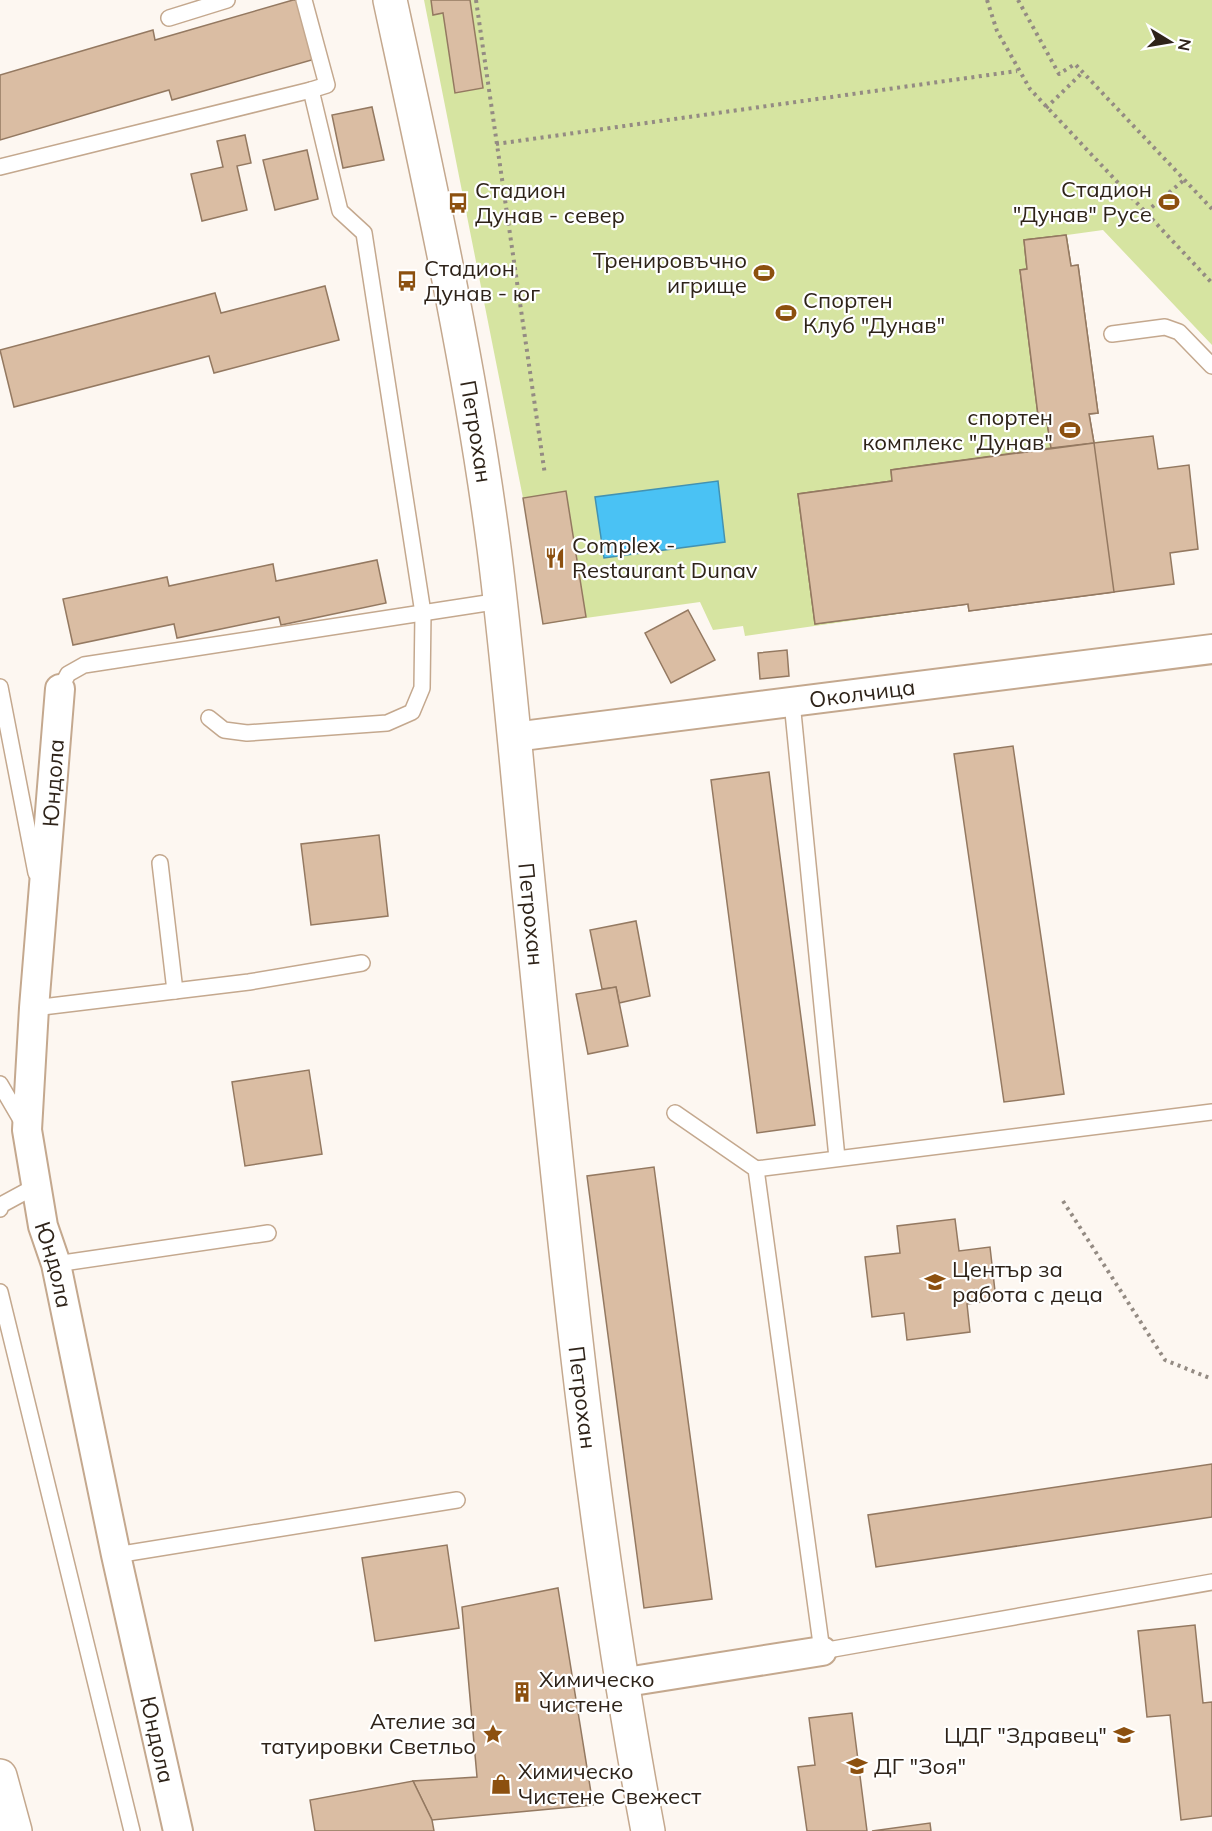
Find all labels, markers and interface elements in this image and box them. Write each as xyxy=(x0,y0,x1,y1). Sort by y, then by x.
north arrow xyxy=(1140,12,1200,72)
text: N xyxy=(1174,37,1196,53)
place label: Стадион "Дунав" Русе xyxy=(1013,175,1152,228)
place label: Стадион Дунав - север xyxy=(475,176,625,229)
sports icon: Стадион "Дунав" Русе xyxy=(1157,190,1181,214)
bus stop icon: Стадион Дунав - север xyxy=(446,191,470,215)
place label: Тренировъчно игрище xyxy=(593,246,747,299)
place label: Стадион Дунав - юг xyxy=(424,254,540,307)
sports icon: Тренировъчно игрище xyxy=(752,261,776,285)
bus stop icon: Стадион Дунав - юг xyxy=(395,269,419,293)
place label: Спортен Клуб "Дунав" xyxy=(803,286,945,339)
sports icon: Спортен Клуб "Дунав" xyxy=(774,301,798,325)
street label: Петрохан xyxy=(454,378,499,485)
place label: спортен комплекс "Дунав" xyxy=(862,403,1053,456)
sports icon: спортен комплекс "Дунав" xyxy=(1058,418,1082,442)
place label: Complex - Restaurant Dunav xyxy=(572,531,758,584)
restaurant icon: Complex - Restaurant Dunav xyxy=(543,546,567,570)
street label: Околчица xyxy=(808,673,917,714)
street label: Юндола xyxy=(36,738,70,828)
street label: Петрохан xyxy=(512,861,550,967)
street label: Юндола xyxy=(29,1218,79,1310)
place label: Център за работа с деца xyxy=(952,1255,1103,1308)
school or university icon: Център за работа с деца xyxy=(923,1270,947,1294)
street label: Петрохан xyxy=(563,1344,603,1451)
place label: Химическо чистене xyxy=(539,1665,655,1718)
building icon: Химическо чистене xyxy=(510,1680,534,1704)
street label: Юндола xyxy=(134,1693,181,1786)
place label: Ателие за татуировки Светльо xyxy=(261,1707,476,1760)
place label: ЦДГ "Здравец" xyxy=(944,1721,1107,1749)
place icon: Ателие за татуировки Светльо xyxy=(481,1722,505,1746)
school or university icon: ЦДГ "Здравец" xyxy=(1112,1723,1136,1747)
place label: ДГ "Зоя" xyxy=(874,1752,966,1780)
school or university icon: ДГ "Зоя" xyxy=(845,1754,869,1778)
place label: Химическо Чистене Свежест xyxy=(518,1757,701,1810)
shop icon: Химическо Чистене Свежест xyxy=(489,1772,513,1796)

